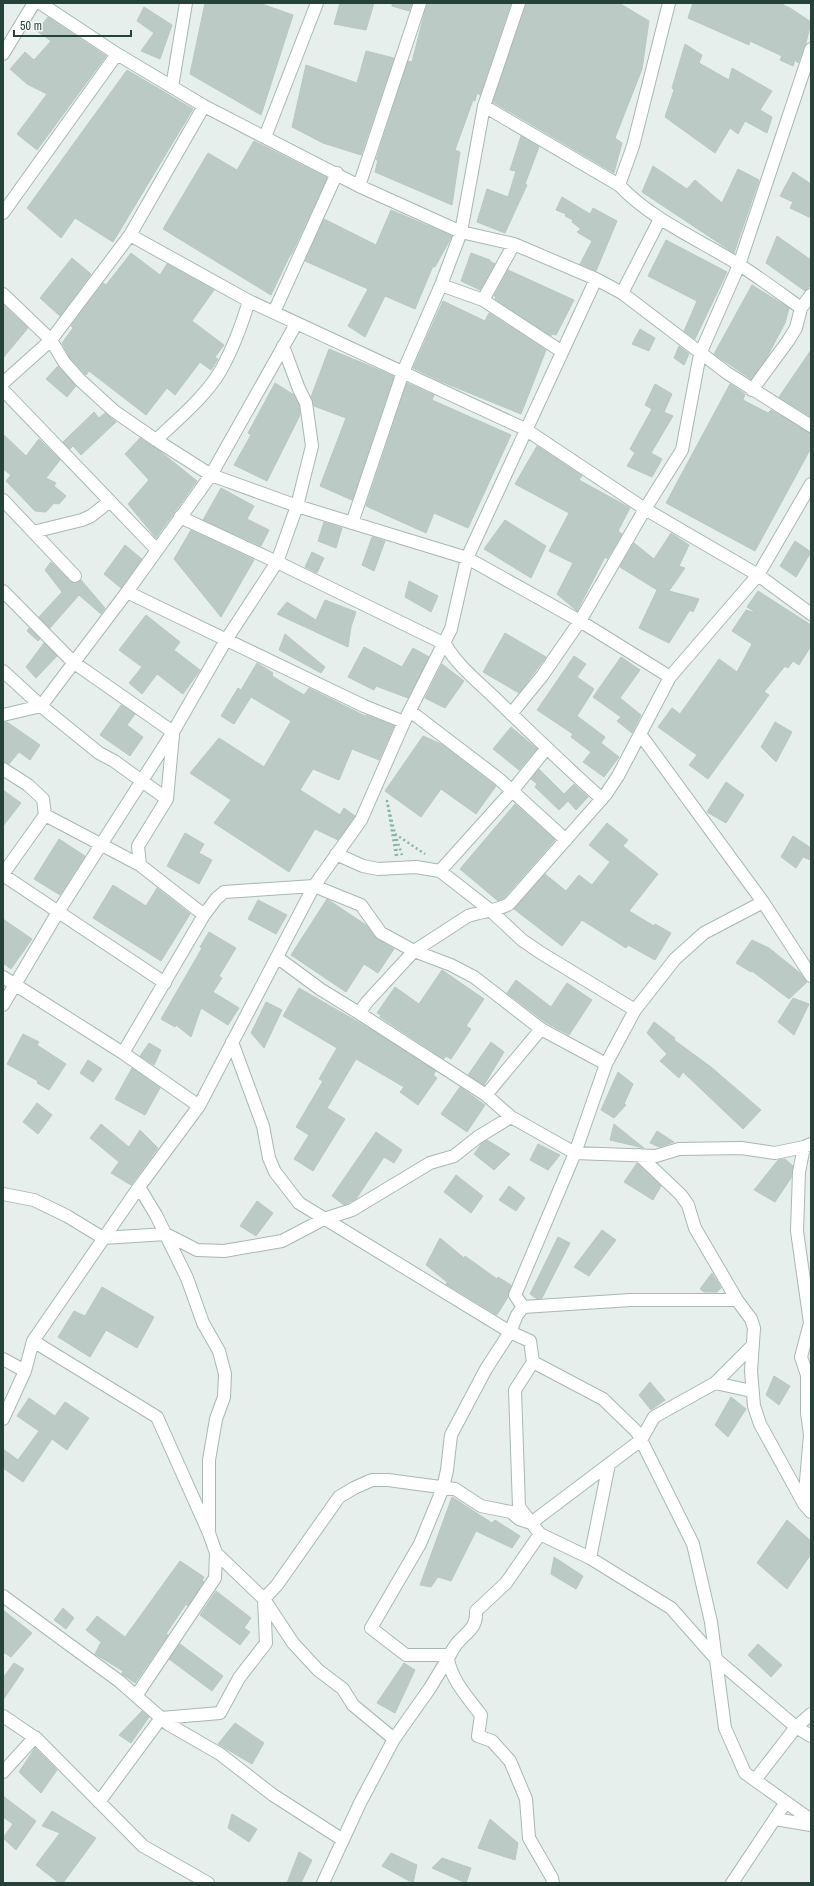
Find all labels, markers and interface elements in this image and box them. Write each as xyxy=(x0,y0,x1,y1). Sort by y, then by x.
scale bar xyxy=(14,12,131,38)
text: 50 m xyxy=(20,18,42,34)

